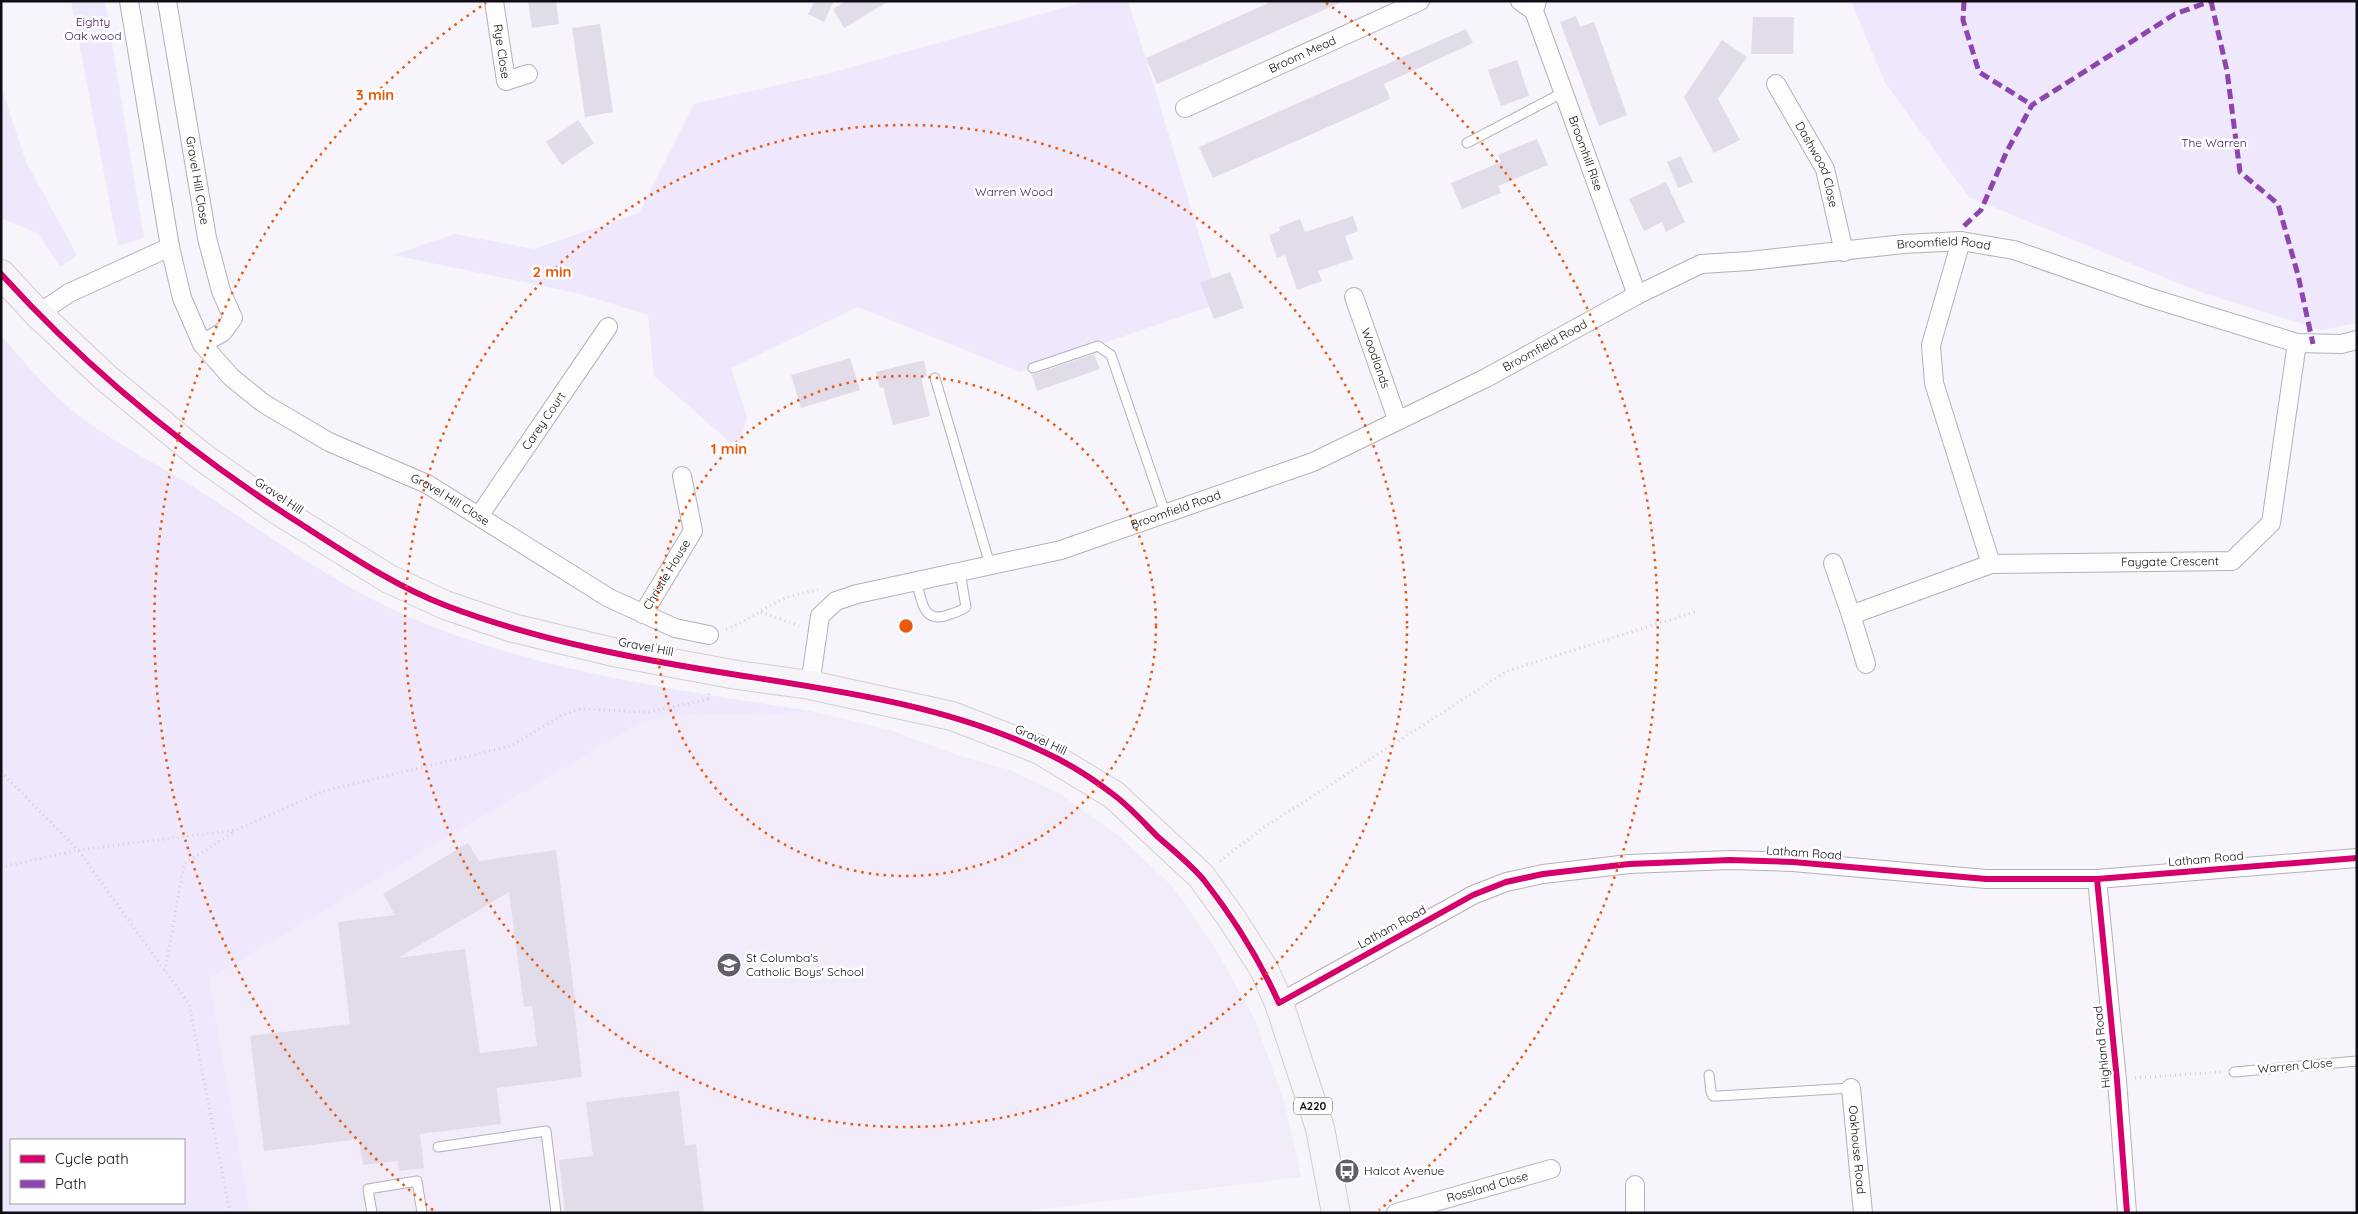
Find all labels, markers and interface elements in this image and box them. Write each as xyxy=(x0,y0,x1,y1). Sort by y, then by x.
park label: Eighty Oak wood xyxy=(65,14,121,43)
street label: Rye Close xyxy=(491,23,514,80)
street label: Broom Mead xyxy=(1266,32,1338,76)
text: 3 min xyxy=(356,85,394,104)
street label: Broomhill Rise xyxy=(1566,114,1607,193)
street label: Dashwood Close xyxy=(1792,119,1842,209)
street label: Gravel Hill Close xyxy=(183,135,213,226)
park label: The Warren xyxy=(2181,135,2247,150)
park label: Warren Wood xyxy=(975,184,1053,199)
street label: Broomfield Road xyxy=(1896,233,1992,253)
text: 2 min xyxy=(532,262,572,281)
street label: Broomfield Road xyxy=(1500,316,1590,374)
street label: Woodlands xyxy=(1359,326,1394,391)
street label: Carey Court xyxy=(518,389,568,453)
text: 1 min xyxy=(711,439,747,458)
street label: Gravel Hill Close xyxy=(409,470,493,528)
street label: Gravel Hill xyxy=(252,474,307,517)
street label: Broomfield Road xyxy=(1129,487,1223,532)
street label: Christie House xyxy=(639,536,693,612)
street label: Faygate Crescent xyxy=(2121,553,2219,569)
centre of rings xyxy=(897,617,915,635)
street label: Gravel Hill xyxy=(617,634,675,659)
street label: Gravel Hill xyxy=(1013,721,1070,758)
street label: Latham Road xyxy=(1766,842,1842,863)
street label: Latham Road xyxy=(2168,848,2244,869)
street label: Latham Road xyxy=(1355,902,1429,951)
place label: St Columba's Catholic Boys' School xyxy=(746,950,864,979)
school or university icon: St Columba's Catholic Boys' School xyxy=(716,952,742,978)
street label: Highland Road xyxy=(2090,1005,2113,1089)
street label: Warren Close xyxy=(2257,1055,2333,1076)
road number: A220 xyxy=(1294,1098,1332,1114)
street label: Oakhouse Road xyxy=(1846,1105,1869,1195)
legend xyxy=(10,1139,185,1204)
text: Cycle path xyxy=(55,1149,129,1168)
bus stop icon: Halcot Avenue xyxy=(1334,1158,1360,1184)
place label: Halcot Avenue xyxy=(1364,1163,1445,1178)
street label: Rossland Close xyxy=(1445,1168,1530,1205)
text: Path xyxy=(55,1174,87,1193)

